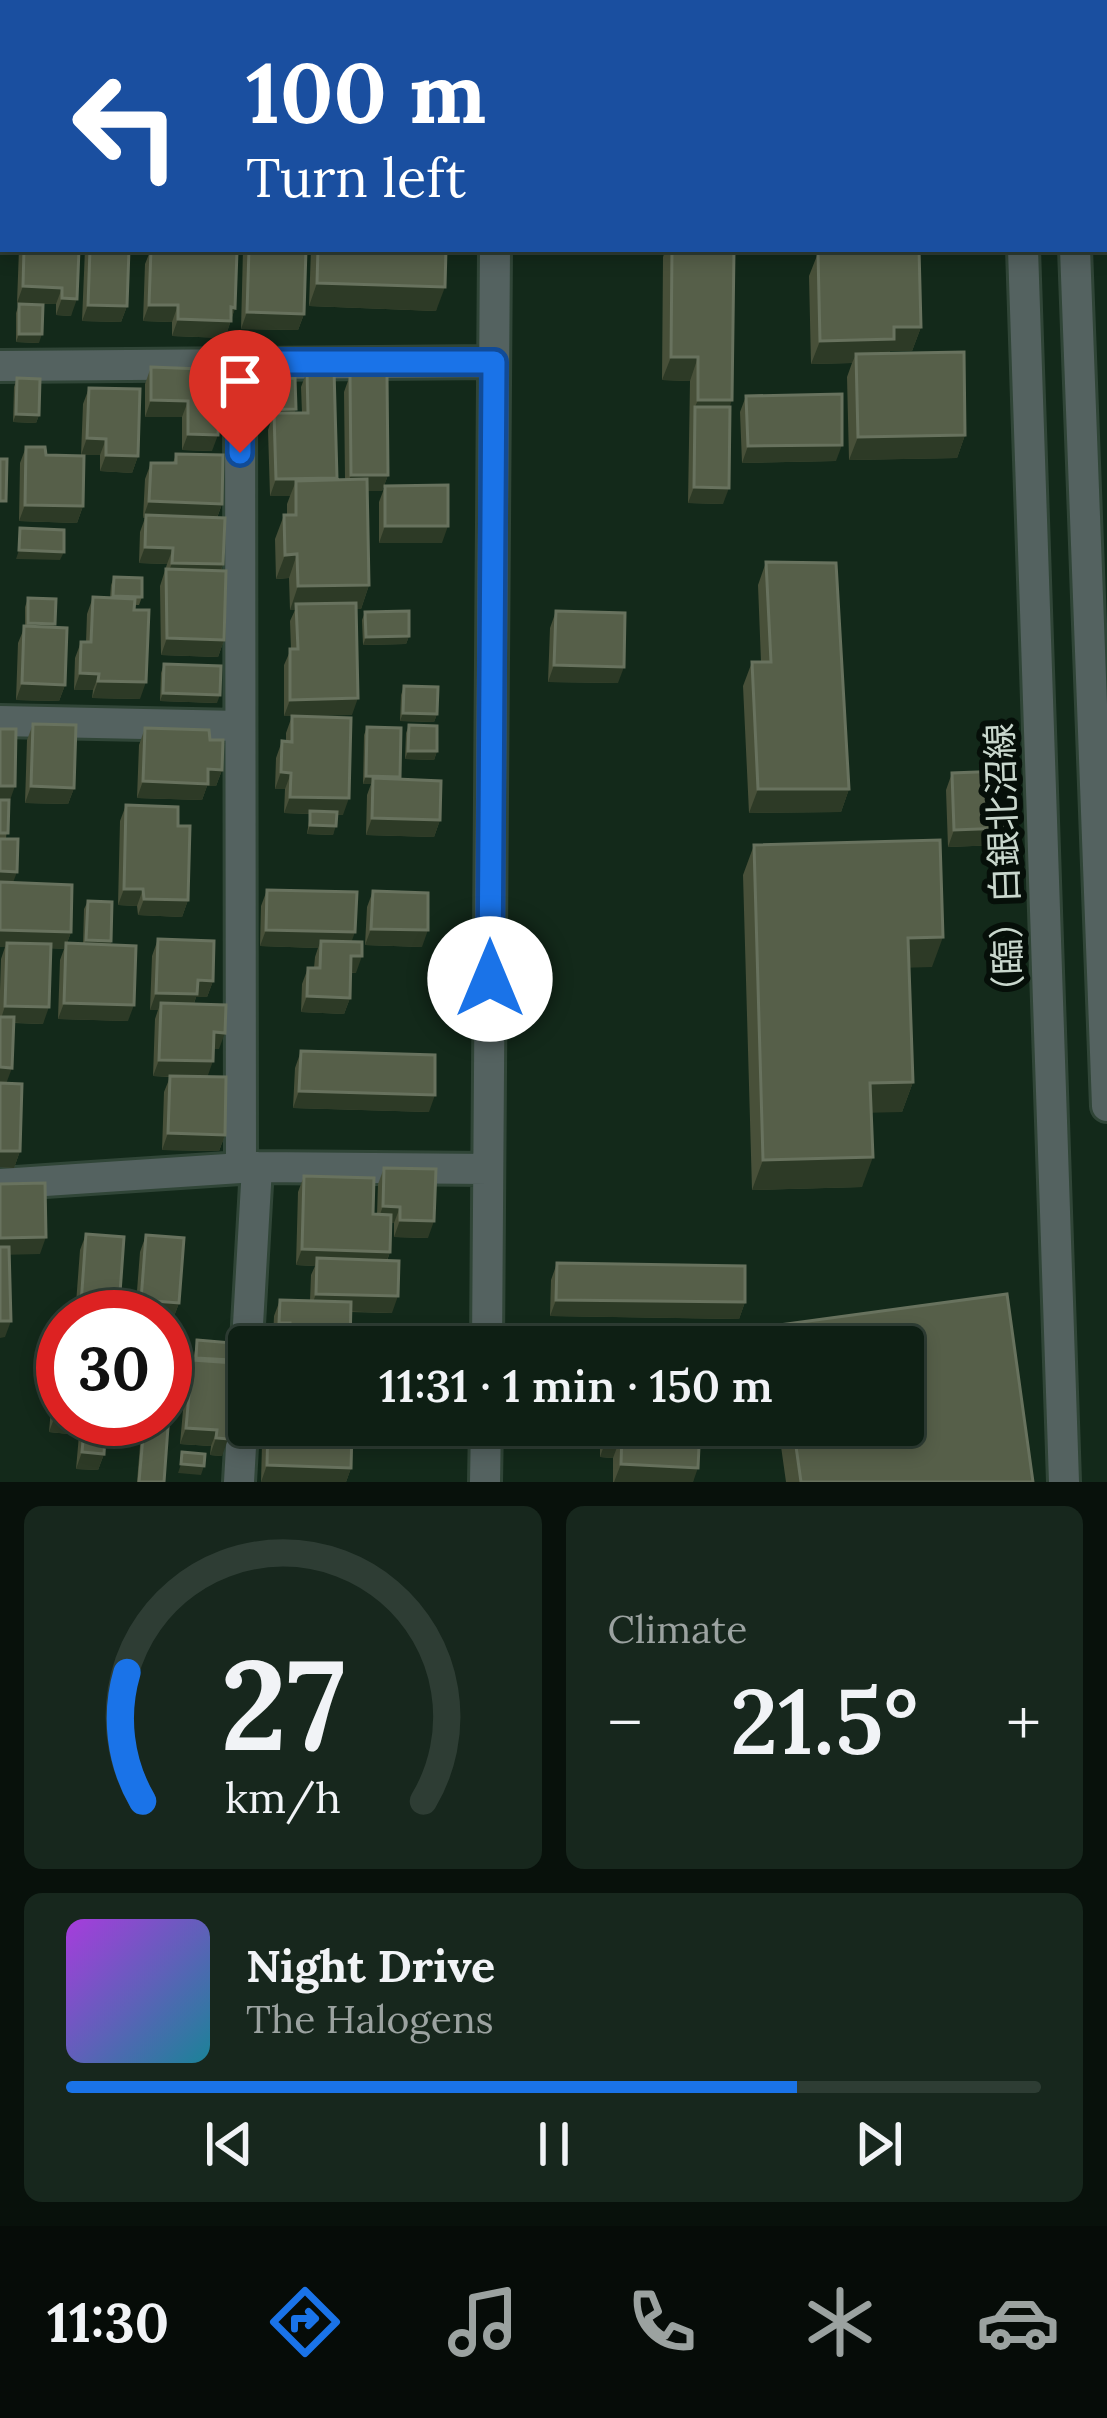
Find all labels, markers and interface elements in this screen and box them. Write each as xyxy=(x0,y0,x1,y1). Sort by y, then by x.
text: 100 m xyxy=(246,38,486,146)
icon: left xyxy=(48,48,204,204)
text: Turn left xyxy=(246,143,466,212)
pin xyxy=(189,330,291,453)
icon: arrive xyxy=(207,348,273,414)
street label: （臨）白銀北沼線 xyxy=(976,722,1032,1012)
position arrow xyxy=(427,916,553,1042)
speed limit sign: 30 xyxy=(36,1290,192,1446)
text: 11:31 · 1 min · 150 m xyxy=(379,1357,773,1414)
text: Climate xyxy=(608,1604,747,1654)
text: 27 xyxy=(220,1624,345,1784)
text: 21.5° xyxy=(730,1663,919,1779)
text: − xyxy=(608,1680,642,1764)
text: + xyxy=(1006,1680,1041,1764)
text: km/h xyxy=(225,1769,341,1824)
text: Night Drive xyxy=(246,1937,495,1994)
text: The Halogens xyxy=(246,1994,494,2044)
icon: previous xyxy=(196,2111,262,2177)
icon: pause xyxy=(521,2111,587,2177)
icon: next xyxy=(846,2111,912,2177)
icon: directions xyxy=(263,2280,347,2364)
icon: music xyxy=(441,2280,525,2364)
icon: phone xyxy=(620,2280,704,2364)
icon: climate xyxy=(798,2280,882,2364)
icon: car xyxy=(976,2280,1060,2364)
text: 11:30 xyxy=(47,2288,169,2357)

